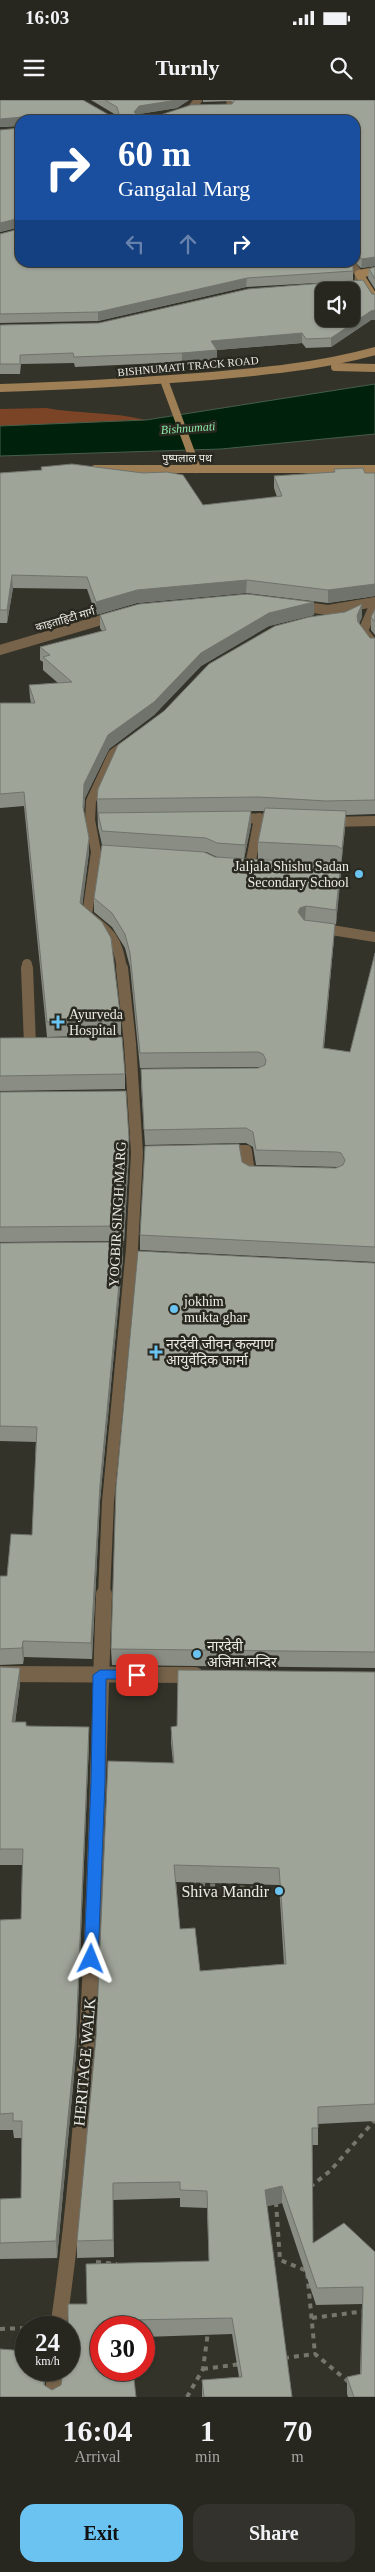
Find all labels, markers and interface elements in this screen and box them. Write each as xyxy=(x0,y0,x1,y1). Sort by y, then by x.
text: 16:03 xyxy=(25,7,69,28)
icon: menu xyxy=(20,54,48,82)
icon: search xyxy=(327,54,355,82)
text: Turnly xyxy=(155,55,220,80)
icon: right xyxy=(35,135,100,200)
text: 60 m xyxy=(118,135,191,174)
text: Gangalal Marg xyxy=(118,176,250,201)
icon: left xyxy=(121,230,149,258)
icon: ahead xyxy=(174,230,202,258)
icon: right xyxy=(227,230,255,258)
map controls xyxy=(315,282,360,327)
button: sound xyxy=(315,282,360,327)
street label: BISHNUMATI TRACK ROAD xyxy=(117,354,259,378)
water label: Bishnumati xyxy=(160,419,216,437)
street label: पुष्पलाल पथ xyxy=(162,452,213,465)
street label: काइताहिटी मार्ग xyxy=(34,605,97,633)
place label: Jaljala Shishu Sadan Secondary School xyxy=(234,859,349,890)
marker: Jaljala Shishu Sadan Secondary School xyxy=(353,868,365,880)
place label: Ayurveda Hospital xyxy=(69,1007,124,1038)
marker: Ayurveda Hospital xyxy=(51,1015,65,1029)
street label: YOGBIR SINGH MARG xyxy=(106,1141,129,1287)
place label: jokhim mukta ghar xyxy=(183,1294,248,1325)
marker: jokhim mukta ghar xyxy=(168,1303,180,1315)
place label: नरदेवी जीवन कल्याण आयुर्वेदिक फार्मा xyxy=(166,1335,275,1370)
marker: नरदेवी जीवन कल्याण आयुर्वेदिक फार्मा xyxy=(150,1346,162,1358)
place label: नारदेवी अजिमा मन्दिर xyxy=(207,1637,277,1670)
marker: नारदेवी अजिमा मन्दिर xyxy=(191,1648,203,1660)
pin xyxy=(116,1654,158,1696)
icon: arrive xyxy=(123,1661,151,1689)
place label: Shiva Mandir xyxy=(181,1883,270,1900)
marker: Shiva Mandir xyxy=(273,1885,285,1897)
position arrow xyxy=(64,1932,116,1984)
street label: HERITAGE WALK xyxy=(70,1997,99,2127)
speed limit sign: 30 xyxy=(90,2316,155,2381)
text: 24 xyxy=(35,2329,60,2356)
text: km/h xyxy=(35,2354,60,2368)
text: 16:04 xyxy=(63,2414,133,2447)
text: 1 xyxy=(200,2414,215,2447)
text: 70 xyxy=(282,2414,312,2447)
text: Arrival xyxy=(74,2448,121,2465)
text: min xyxy=(195,2448,220,2465)
text: m xyxy=(291,2448,304,2465)
button: Exit xyxy=(20,2504,183,2562)
button: Share xyxy=(193,2504,355,2562)

